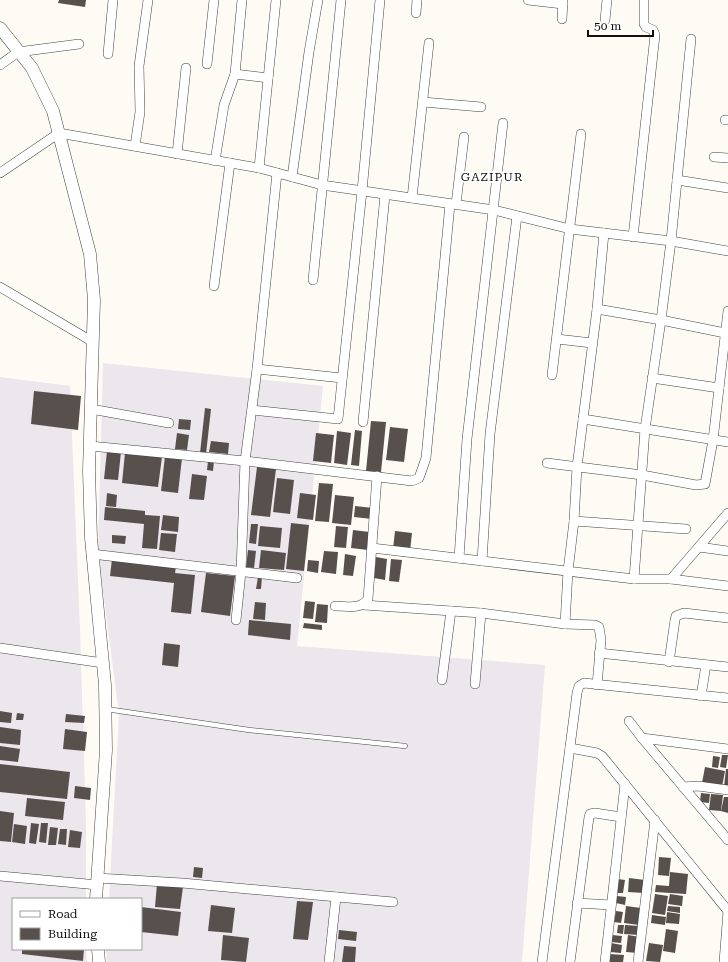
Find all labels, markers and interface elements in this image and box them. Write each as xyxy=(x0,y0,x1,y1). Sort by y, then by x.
scale bar xyxy=(588,12,653,38)
text: 50 m xyxy=(594,19,621,33)
district label: GAZIPUR xyxy=(461,170,523,184)
legend xyxy=(12,898,142,950)
text: Road xyxy=(48,907,78,921)
text: Building xyxy=(48,927,97,941)

